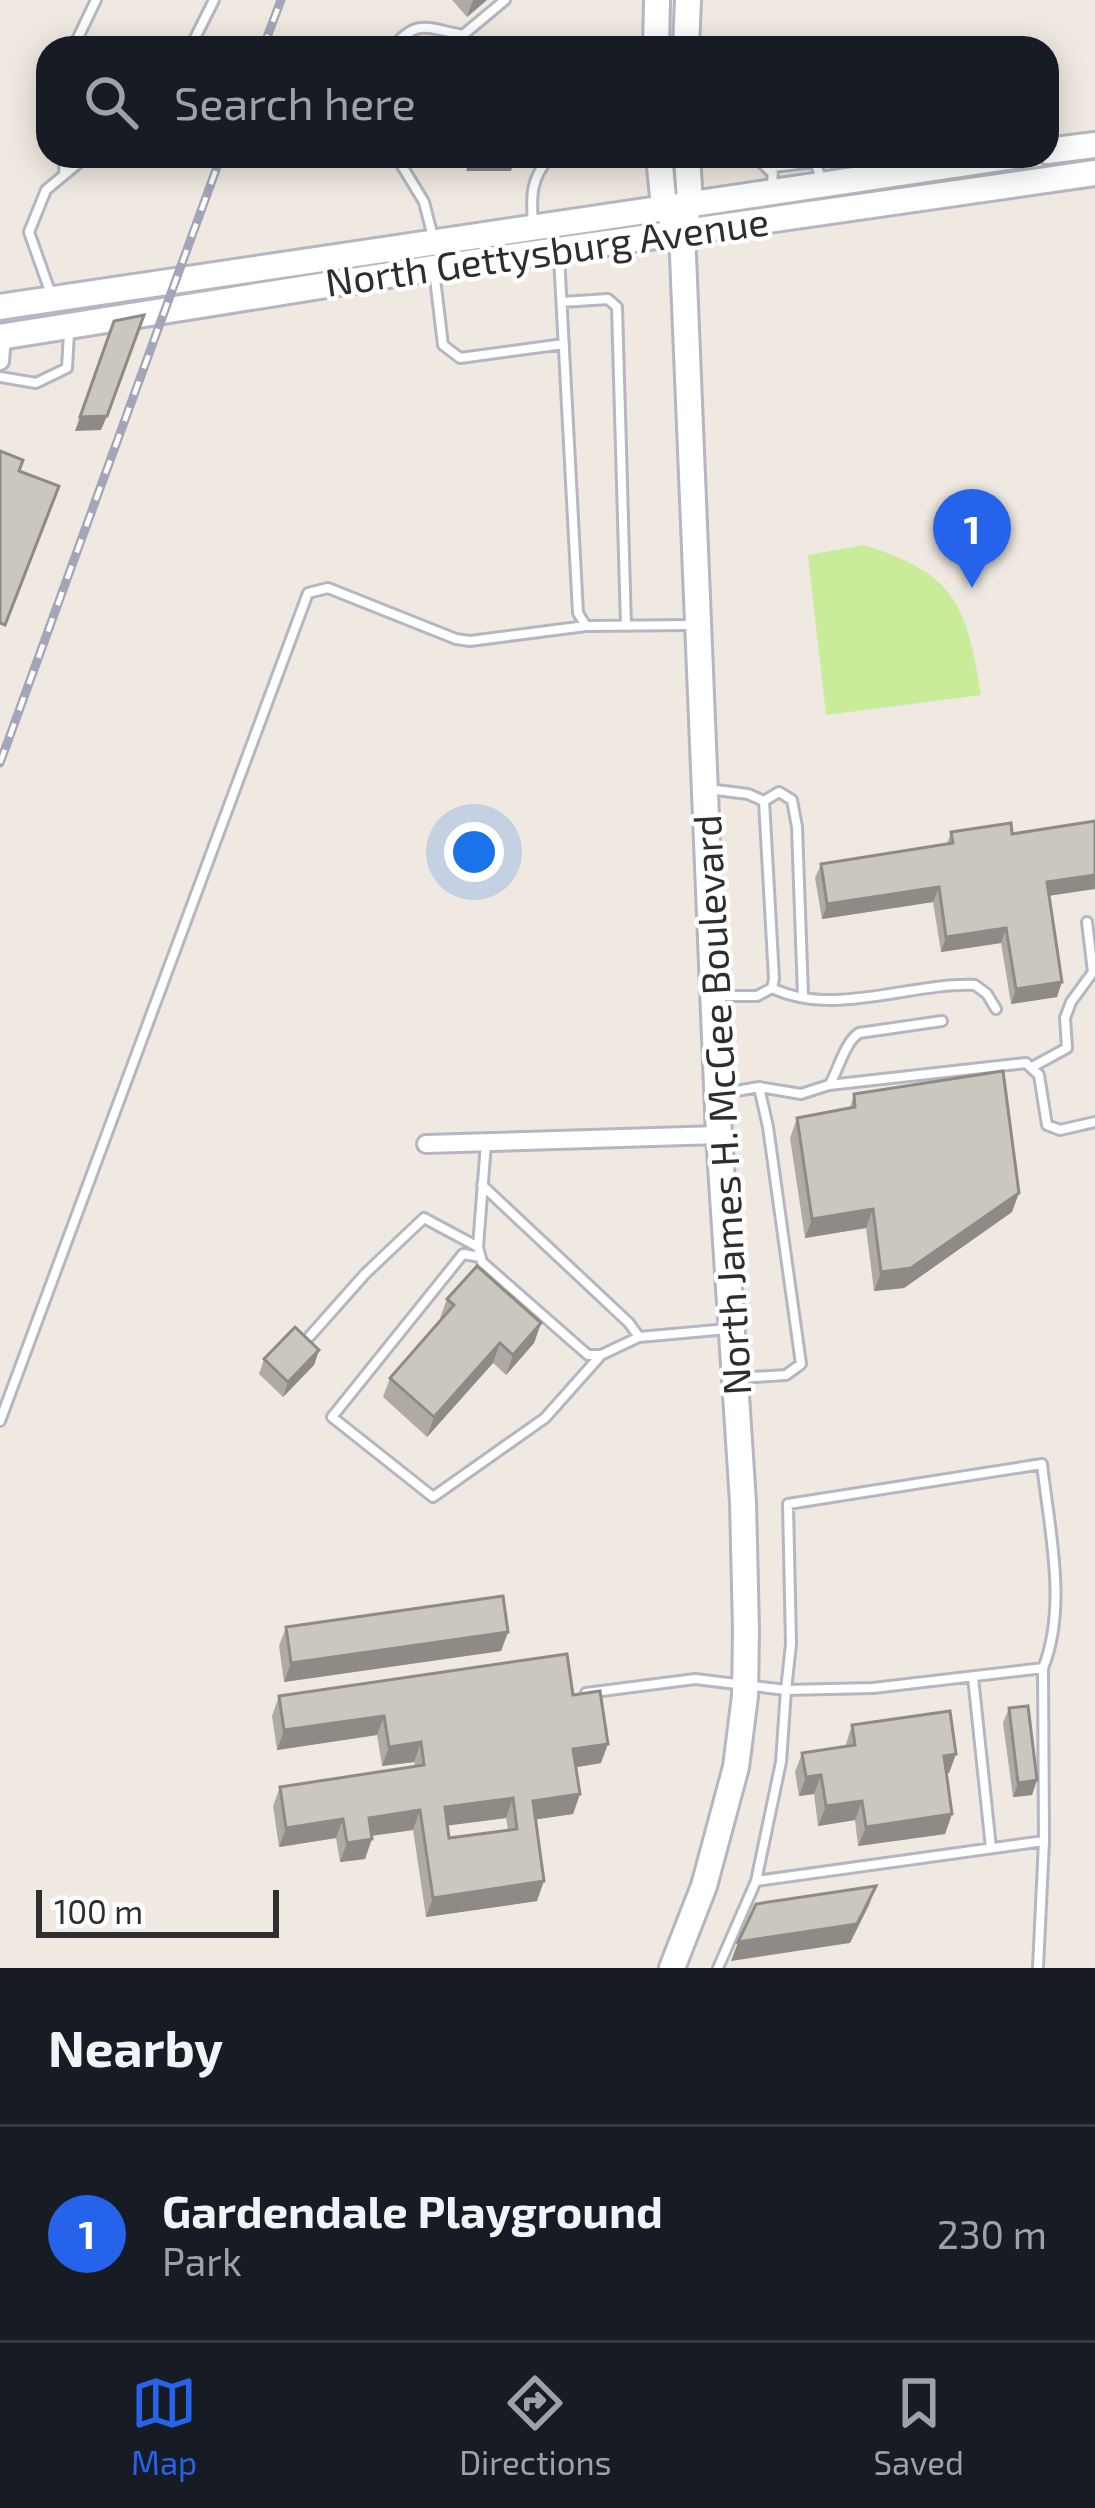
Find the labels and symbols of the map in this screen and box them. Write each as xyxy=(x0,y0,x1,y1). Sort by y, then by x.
street label: North Gettysburg Avenue xyxy=(322,196,772,305)
pin: 1 xyxy=(933,489,1011,588)
street label: North James H. McGee Boulevard xyxy=(682,813,759,1397)
your location xyxy=(444,822,504,882)
scale bar xyxy=(36,1884,279,1937)

